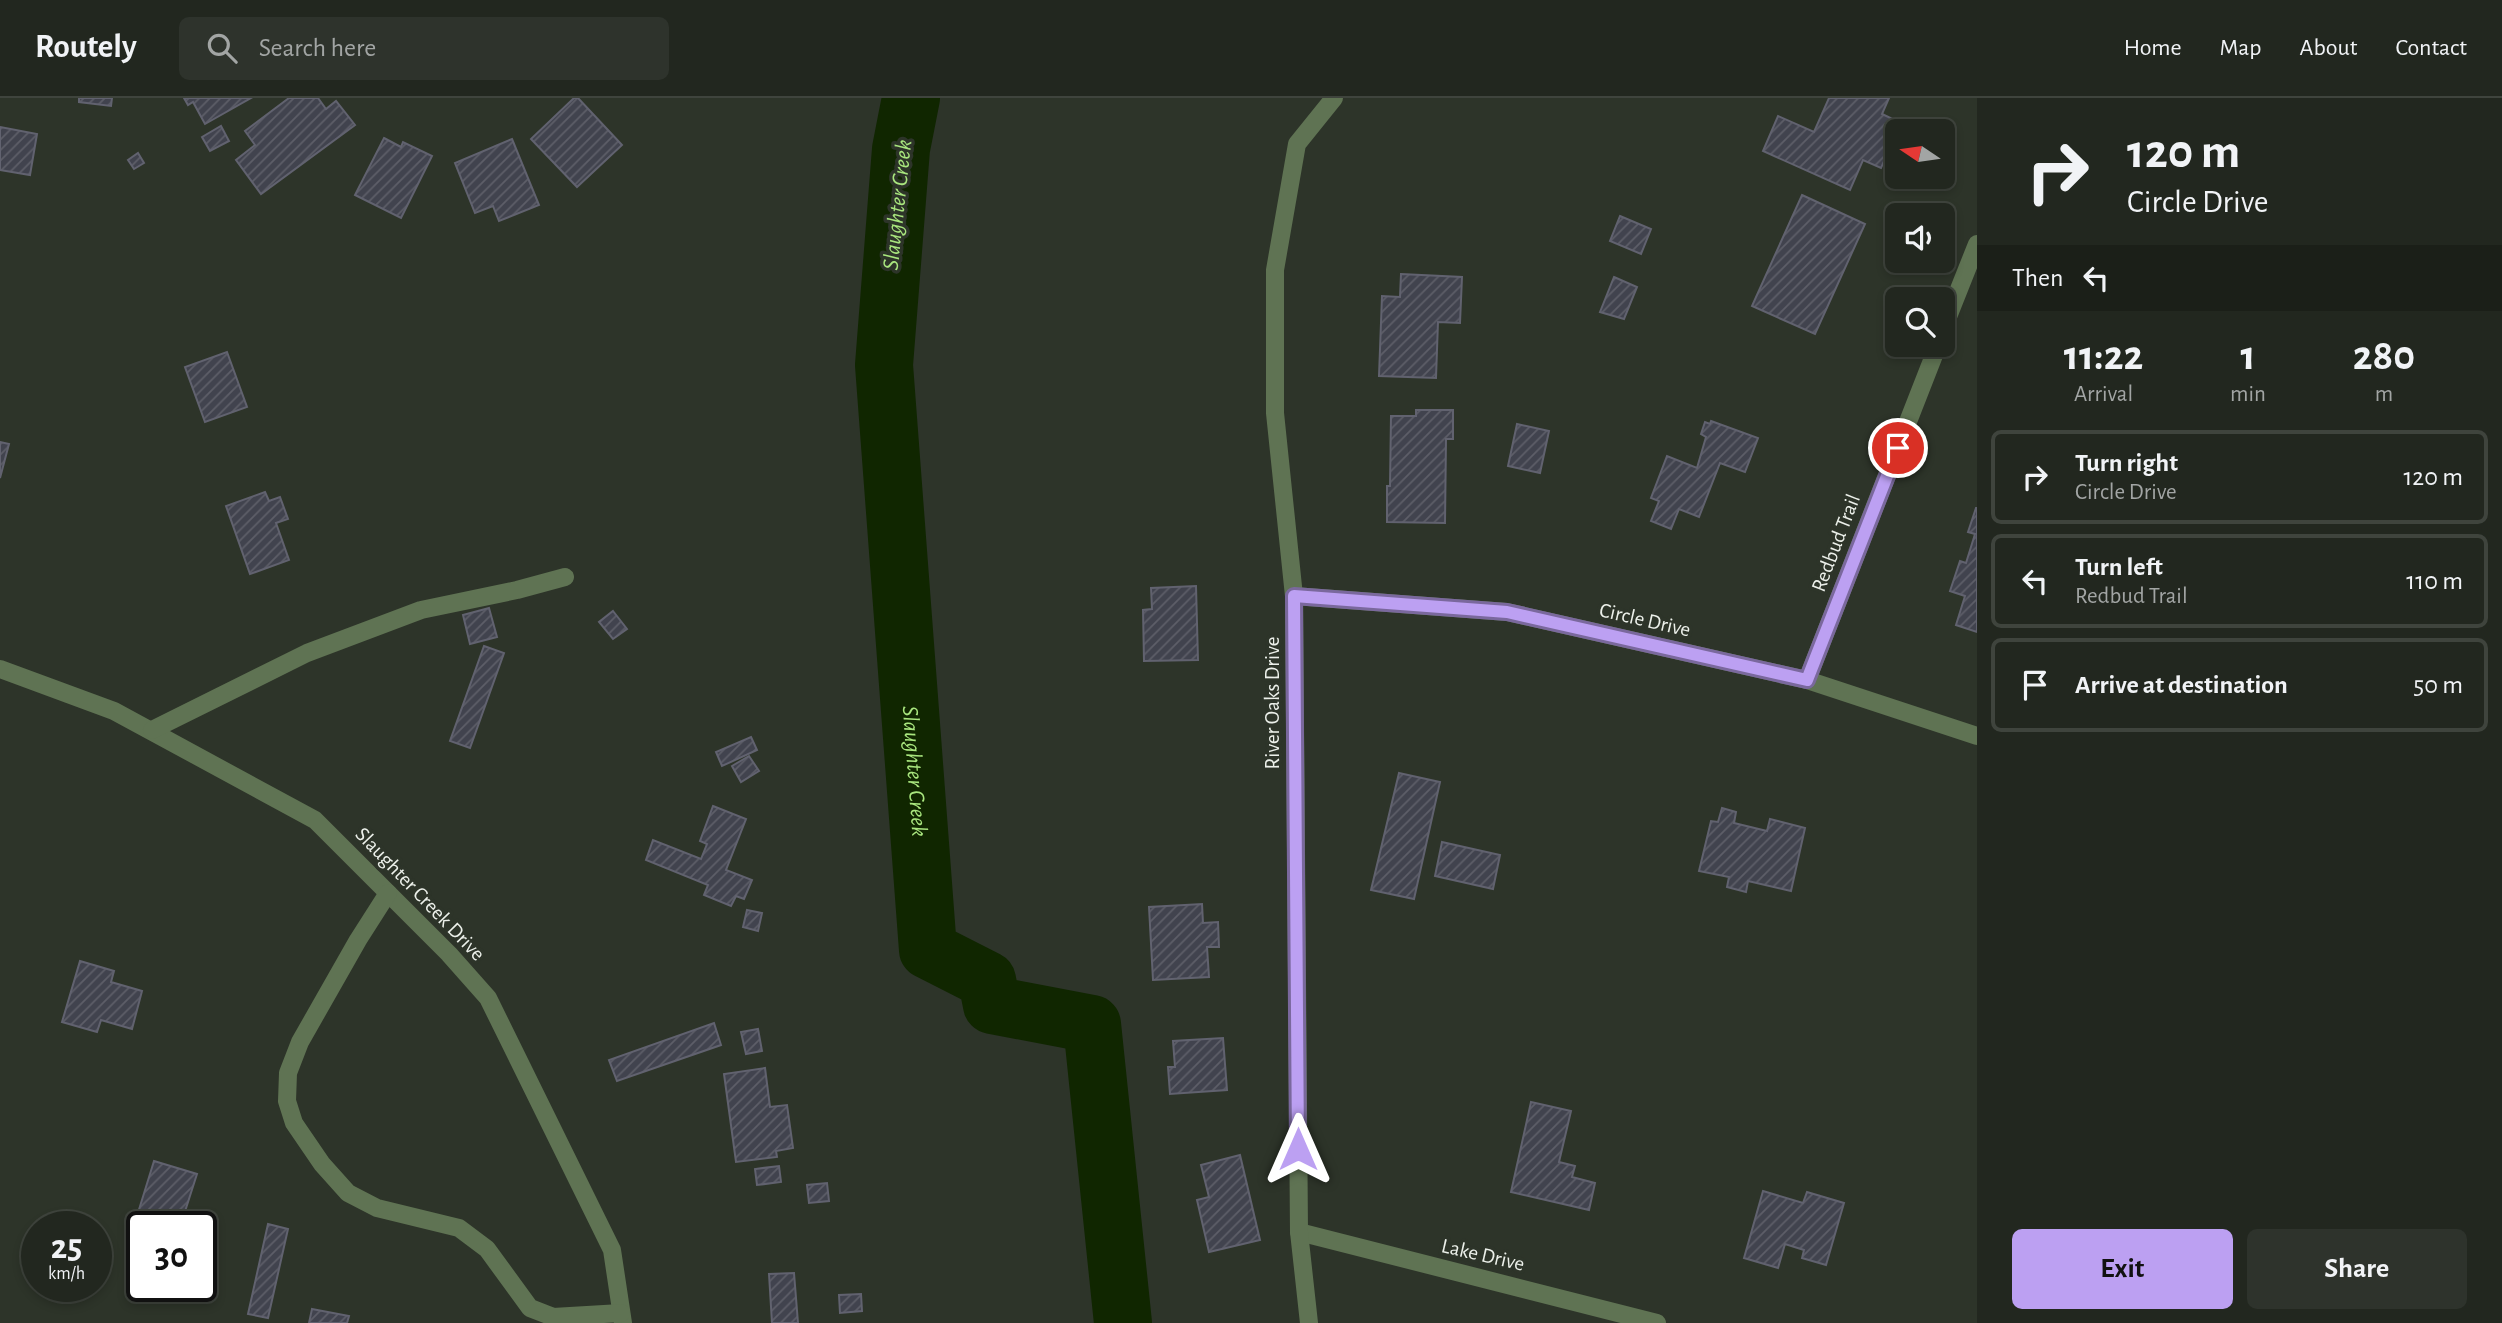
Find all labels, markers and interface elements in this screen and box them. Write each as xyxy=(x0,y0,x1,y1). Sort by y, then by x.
search box xyxy=(179,17,669,80)
icon: search xyxy=(203,29,241,67)
text: Routely xyxy=(35,31,137,64)
text: Search here xyxy=(259,35,376,61)
text: Home xyxy=(2124,36,2182,60)
text: Map xyxy=(2220,36,2262,60)
text: About xyxy=(2300,36,2357,60)
text: Contact xyxy=(2395,36,2467,60)
north arrow xyxy=(1885,119,1955,189)
map controls xyxy=(1885,119,1955,357)
icon: right xyxy=(2012,126,2103,217)
text: 120 m xyxy=(2127,128,2240,177)
water label: Slaughter Creek xyxy=(880,138,916,271)
text: Circle Drive xyxy=(2127,186,2269,218)
button: sound xyxy=(1885,203,1955,273)
icon: left xyxy=(2077,259,2115,297)
text: Then xyxy=(2012,265,2063,291)
button: search xyxy=(1885,287,1955,357)
text: 11:22 xyxy=(2064,335,2143,377)
text: 1 xyxy=(2240,335,2256,377)
text: 280 xyxy=(2353,335,2415,377)
text: Arrival xyxy=(2074,383,2133,406)
text: min xyxy=(2230,383,2266,406)
text: m xyxy=(2375,383,2393,406)
pin xyxy=(1868,418,1928,478)
icon: arrive xyxy=(1879,429,1917,467)
text: Turn right xyxy=(2075,450,2178,476)
icon: right xyxy=(2016,458,2054,496)
text: 120 m xyxy=(2403,464,2463,490)
text: Circle Drive xyxy=(2075,481,2177,504)
street label: Redbud Trail xyxy=(1808,491,1864,595)
text: Turn left xyxy=(2075,554,2163,580)
icon: left xyxy=(2016,562,2054,600)
text: 110 m xyxy=(2406,568,2463,594)
text: Redbud Trail xyxy=(2075,585,2188,608)
street label: Circle Drive xyxy=(1597,599,1693,641)
street label: River Oaks Drive xyxy=(1262,637,1283,769)
icon: arrive xyxy=(2016,666,2054,704)
text: Arrive at destination xyxy=(2075,672,2288,698)
text: 50 m xyxy=(2413,672,2463,698)
water label: Slaughter Creek xyxy=(898,705,931,838)
street label: Slaughter Creek Drive xyxy=(351,823,489,965)
position arrow xyxy=(1261,1112,1335,1186)
speed limit sign: 30 xyxy=(126,1211,217,1302)
button: Exit xyxy=(2012,1229,2233,1309)
button: Share xyxy=(2247,1229,2467,1309)
text: 25 xyxy=(51,1230,82,1265)
street label: Lake Drive xyxy=(1439,1235,1527,1275)
text: km/h xyxy=(48,1265,85,1283)

